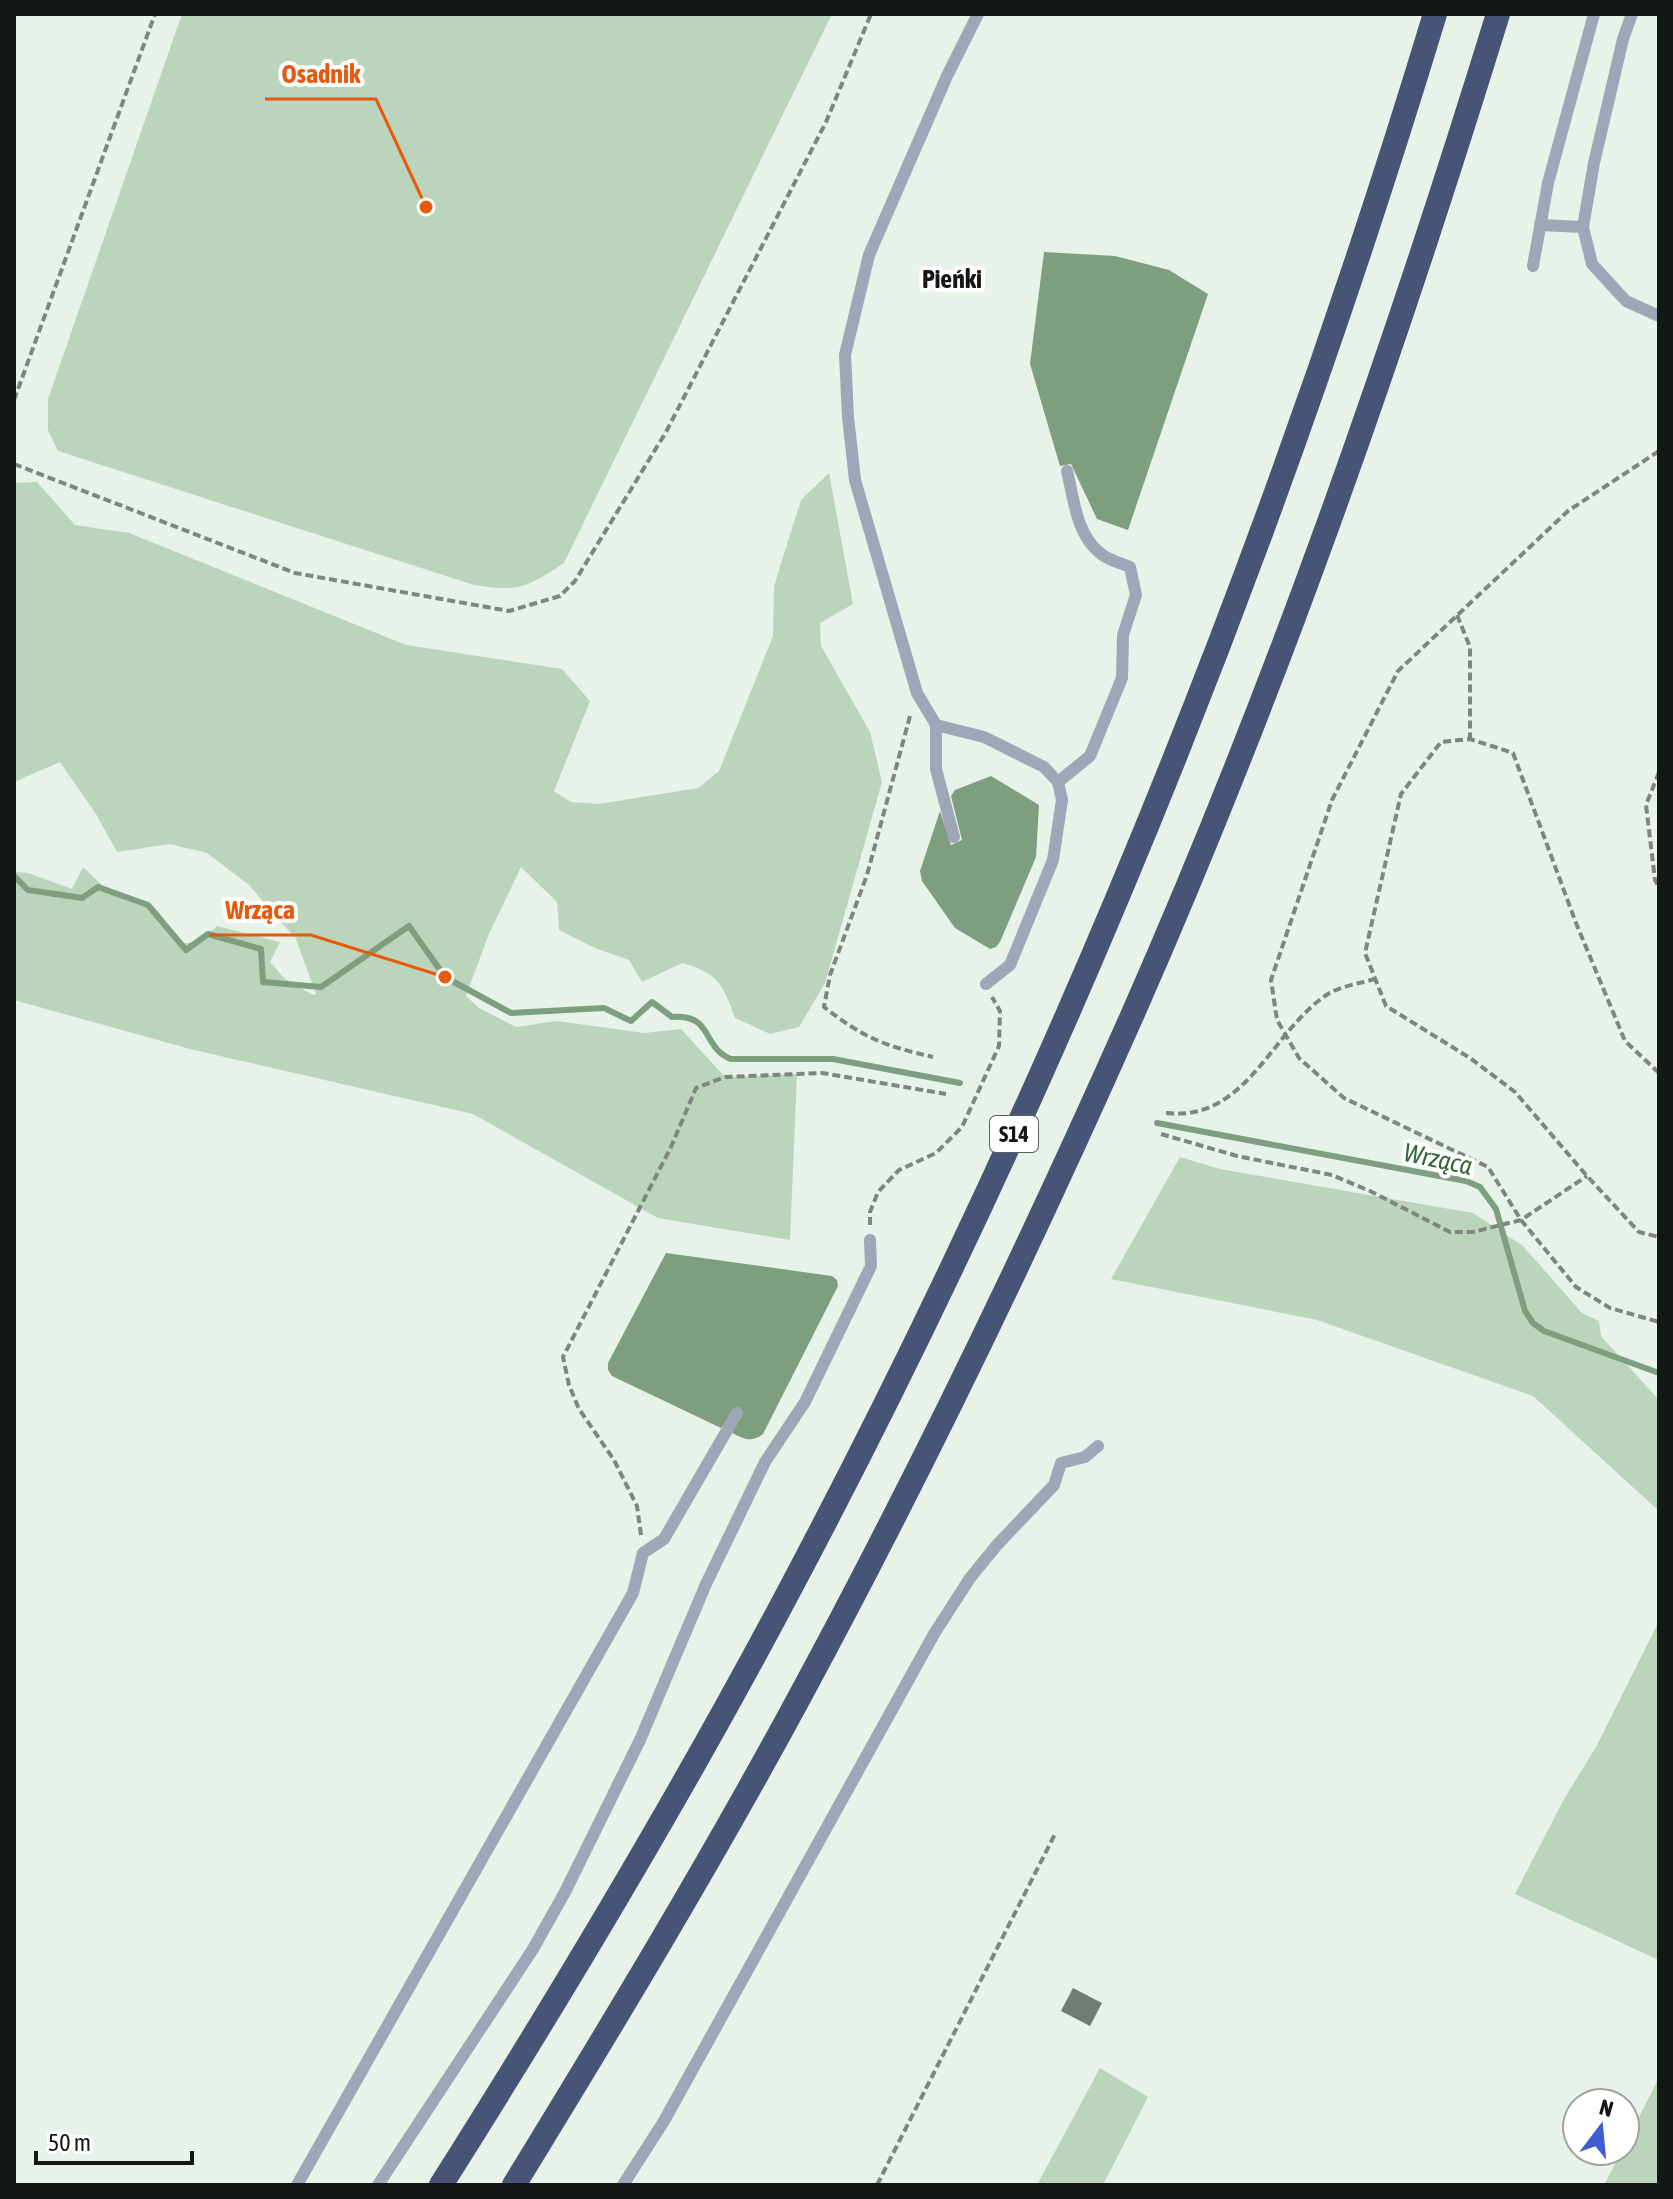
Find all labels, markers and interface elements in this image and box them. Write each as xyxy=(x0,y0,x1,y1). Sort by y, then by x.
callout: Osadnik xyxy=(265,49,376,99)
text: Osadnik xyxy=(282,59,361,89)
district label: Pieńki xyxy=(922,264,982,294)
callout: Wrząca xyxy=(209,885,311,935)
text: Wrząca xyxy=(224,895,295,925)
road number: S14 xyxy=(990,1116,1038,1152)
water label: Wrząca xyxy=(1401,1137,1475,1181)
north arrow xyxy=(1561,2087,1641,2167)
text: N xyxy=(1597,2093,1616,2122)
scale bar xyxy=(36,2115,192,2165)
text: 50 m xyxy=(48,2129,91,2156)

